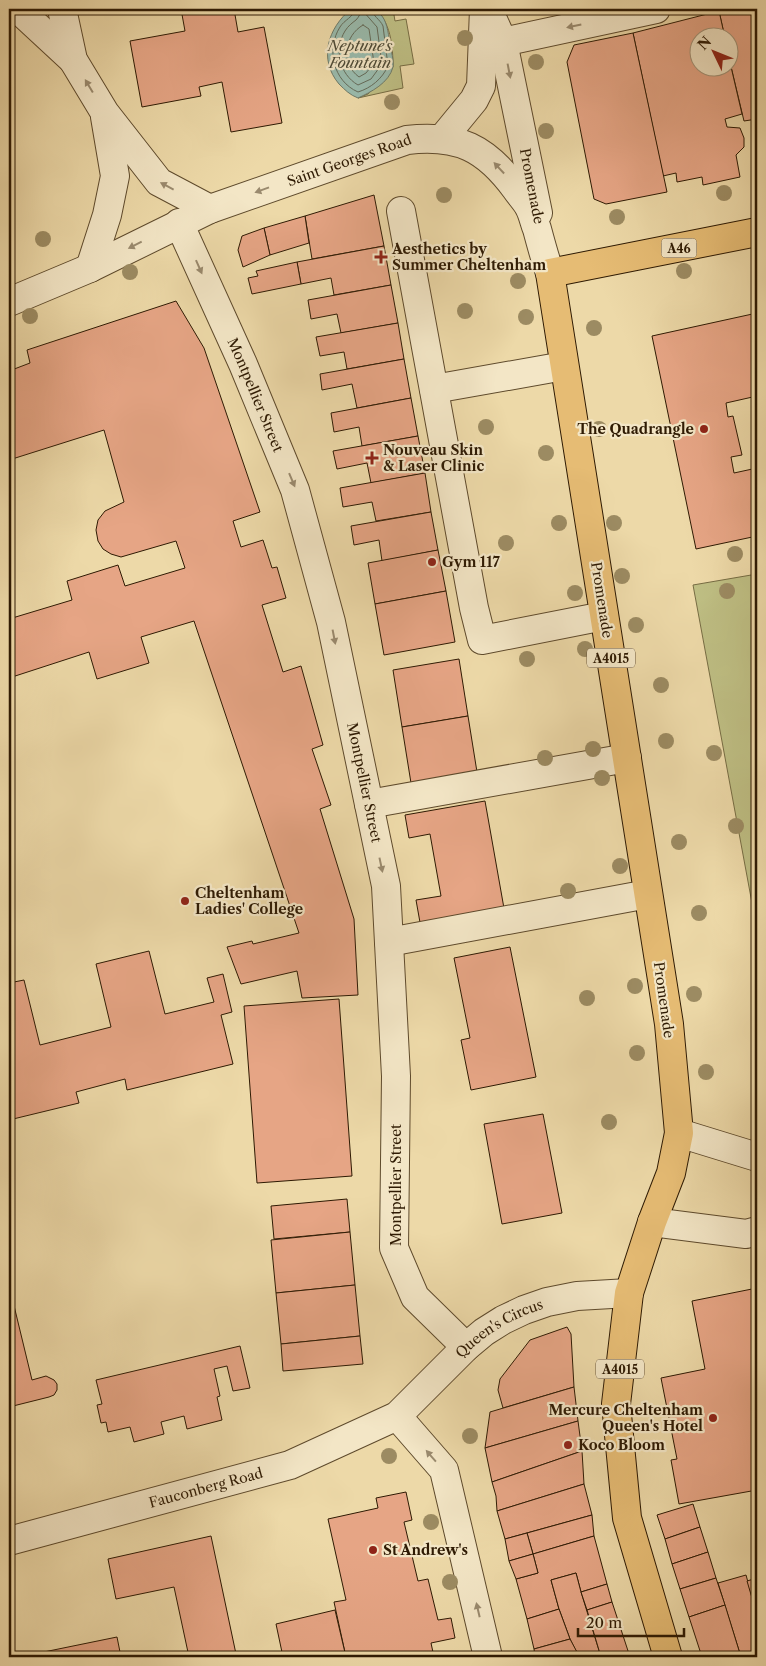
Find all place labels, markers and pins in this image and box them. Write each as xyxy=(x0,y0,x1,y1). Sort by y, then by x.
place label: Aesthetics by Summer Cheltenham xyxy=(391,240,546,274)
marker: Aesthetics by Summer Cheltenham xyxy=(374,250,388,264)
place label: The Quadrangle xyxy=(577,420,694,438)
marker: The Quadrangle xyxy=(698,423,710,435)
place label: Nouveau Skin & Laser Clinic xyxy=(383,441,485,475)
marker: Nouveau Skin & Laser Clinic xyxy=(365,451,379,465)
place label: Gym 117 xyxy=(442,553,500,571)
marker: Gym 117 xyxy=(426,556,438,568)
place label: Cheltenham Ladies' College xyxy=(195,884,303,918)
marker: Cheltenham Ladies' College xyxy=(179,895,191,907)
place label: Mercure Cheltenham Queen's Hotel xyxy=(548,1401,703,1435)
marker: Mercure Cheltenham Queen's Hotel xyxy=(707,1412,719,1424)
place label: Koco Bloom xyxy=(578,1436,665,1454)
marker: Koco Bloom xyxy=(562,1439,574,1451)
place label: St Andrew's xyxy=(383,1541,468,1559)
marker: St Andrew's xyxy=(367,1544,379,1556)

